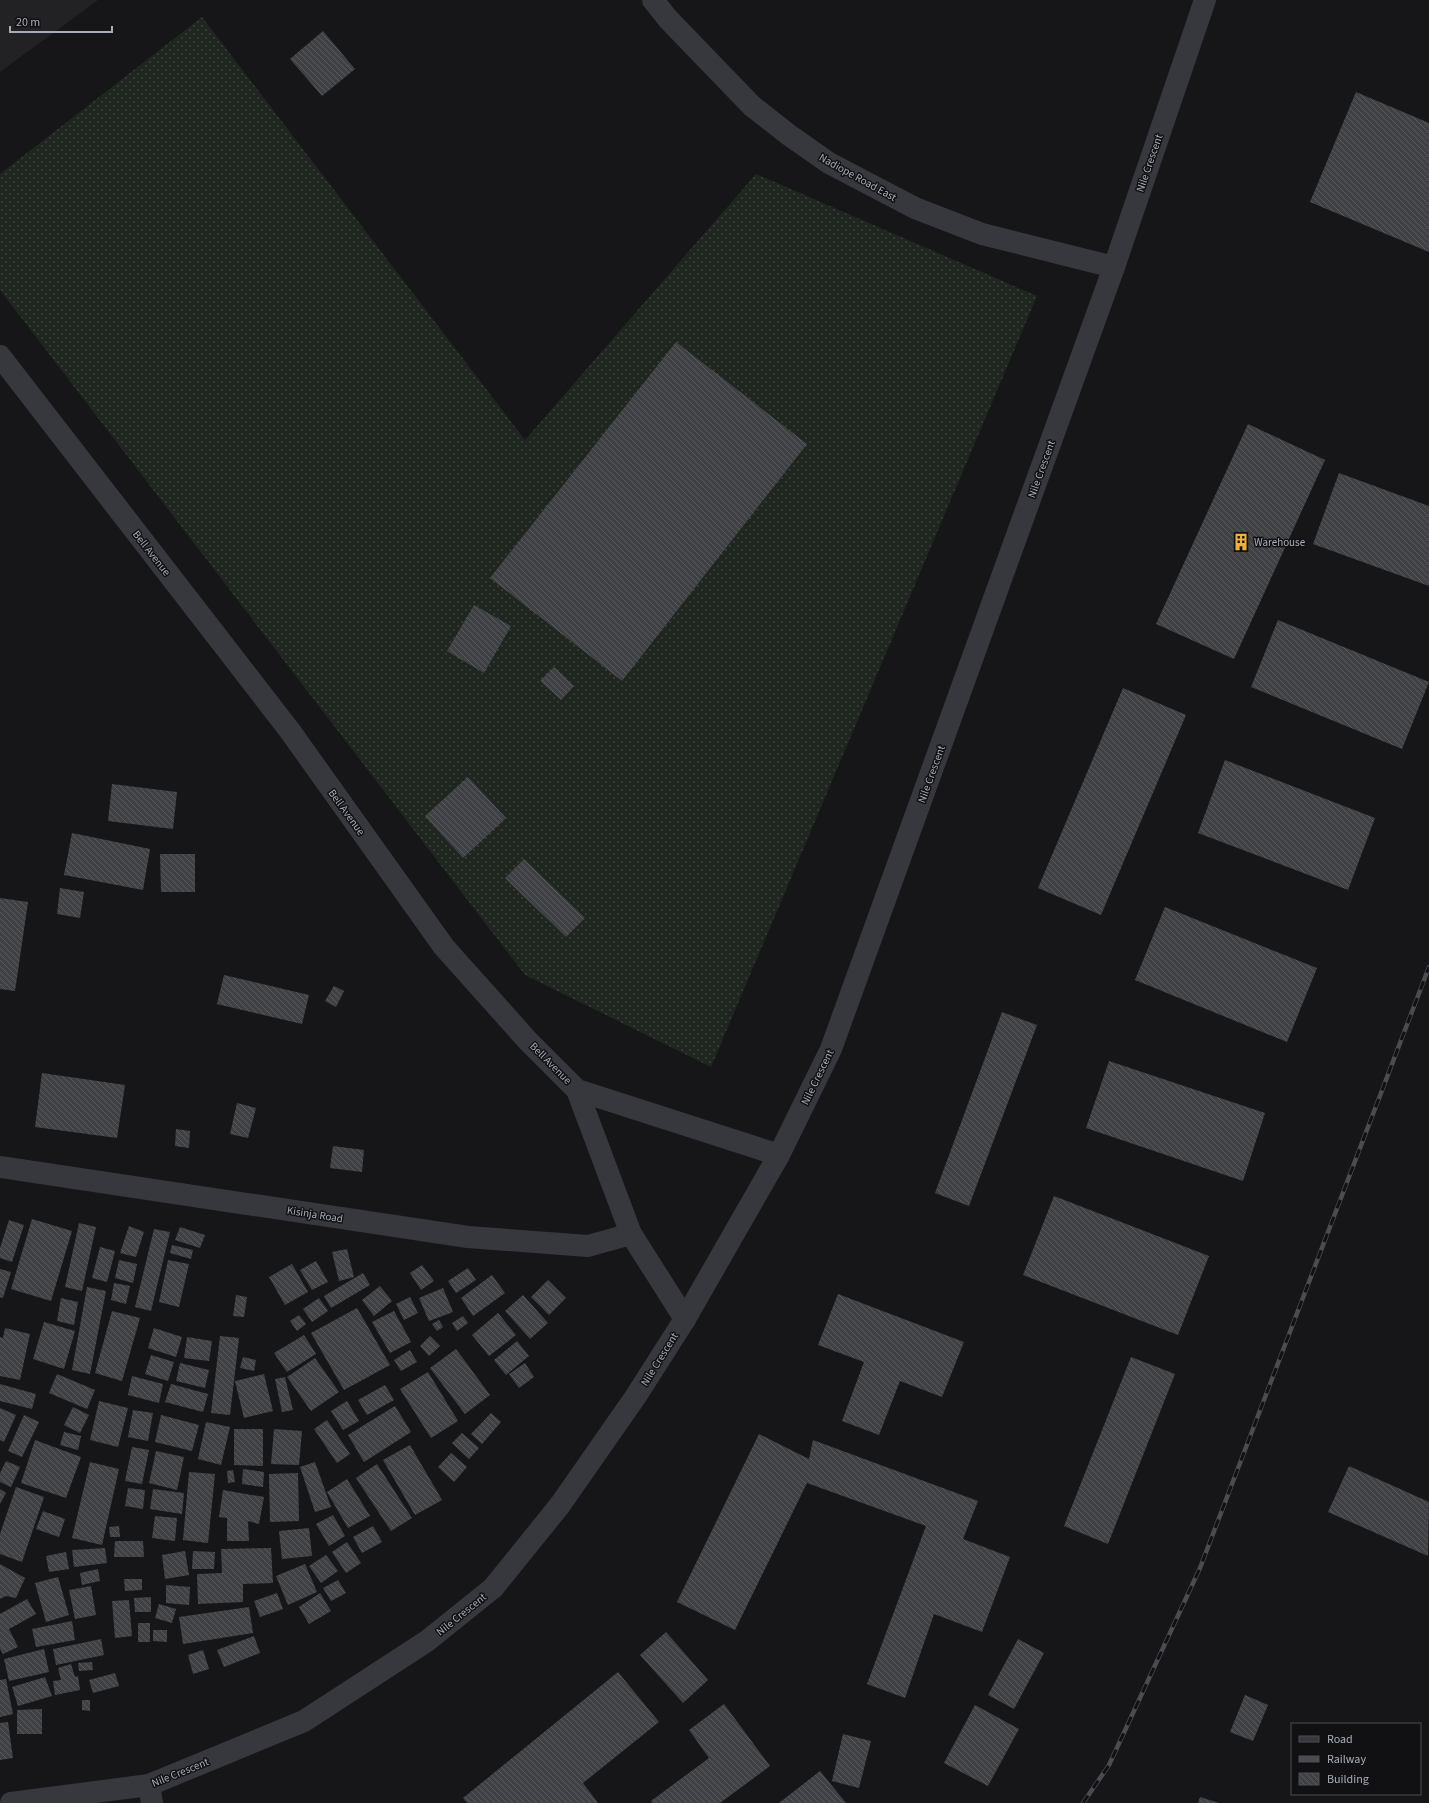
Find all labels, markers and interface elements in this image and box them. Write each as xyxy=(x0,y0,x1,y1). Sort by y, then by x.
scale bar xyxy=(10,8,112,34)
text: 20 m xyxy=(16,14,40,31)
street label: Nile Crescent xyxy=(1133,132,1166,194)
street label: Nadiope Road East xyxy=(816,150,899,205)
street label: Nile Crescent xyxy=(1024,438,1059,500)
street label: Bell Avenue xyxy=(129,528,174,579)
building icon: Warehouse xyxy=(1231,532,1251,552)
place label: Warehouse xyxy=(1254,535,1306,550)
street label: Nile Crescent xyxy=(914,743,949,805)
street label: Bell Avenue xyxy=(325,786,369,839)
street label: Bell Avenue xyxy=(526,1039,575,1088)
street label: Nile Crescent xyxy=(797,1047,838,1108)
street label: Kisinja Road xyxy=(286,1203,344,1226)
street label: Nile Crescent xyxy=(637,1329,682,1389)
street label: Nile Crescent xyxy=(433,1589,490,1639)
legend xyxy=(1291,1723,1421,1795)
text: Road xyxy=(1327,1731,1353,1748)
text: Railway xyxy=(1327,1751,1366,1768)
street label: Nile Crescent xyxy=(149,1754,211,1791)
text: Building xyxy=(1327,1771,1369,1788)

